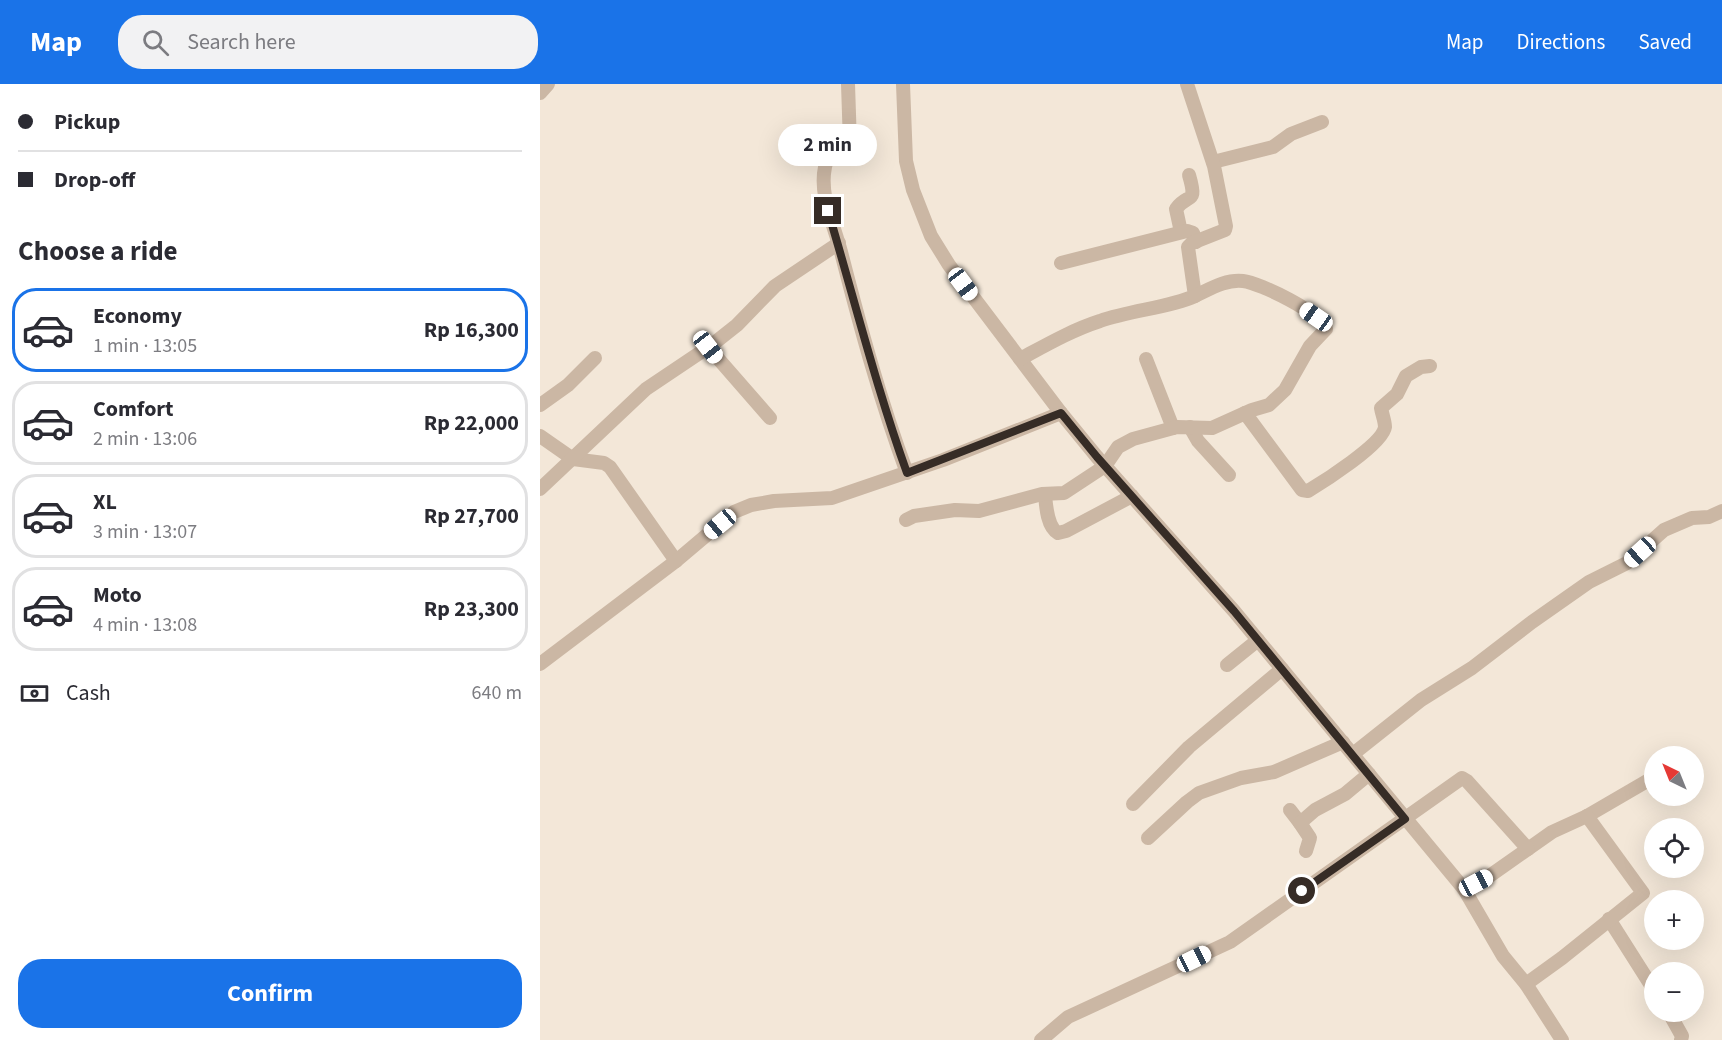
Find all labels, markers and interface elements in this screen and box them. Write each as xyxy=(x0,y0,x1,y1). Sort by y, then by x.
search box xyxy=(118,15,538,69)
text: Map xyxy=(30,22,82,62)
icon: search xyxy=(139,26,172,59)
text: Search here xyxy=(187,26,296,58)
text: Map xyxy=(1446,27,1484,57)
text: Directions xyxy=(1517,27,1605,57)
text: Saved xyxy=(1638,27,1692,57)
text: Pickup xyxy=(54,106,120,138)
callout: 2 min xyxy=(778,124,878,166)
text: 2 min xyxy=(803,131,852,159)
text: Drop-off xyxy=(54,164,135,196)
route end xyxy=(814,197,841,224)
text: Choose a ride xyxy=(18,232,178,271)
car xyxy=(945,264,981,304)
car xyxy=(1296,299,1336,335)
text: Economy xyxy=(93,300,182,332)
icon: car xyxy=(21,303,75,357)
text: Rp 16,300 xyxy=(424,314,519,346)
car xyxy=(690,327,726,367)
text: 1 min · 13:05 xyxy=(93,332,197,360)
text: Comfort xyxy=(93,393,174,425)
icon: car xyxy=(21,396,75,450)
text: Rp 22,000 xyxy=(424,407,519,439)
text: 2 min · 13:06 xyxy=(93,425,197,453)
text: XL xyxy=(93,486,117,518)
icon: car xyxy=(21,489,75,543)
text: Rp 27,700 xyxy=(424,500,519,532)
car xyxy=(700,506,740,542)
text: 3 min · 13:07 xyxy=(93,518,197,546)
car xyxy=(1621,533,1659,571)
text: Moto xyxy=(93,579,142,611)
icon: car xyxy=(21,582,75,636)
text: Rp 23,300 xyxy=(424,593,519,625)
text: 4 min · 13:08 xyxy=(93,611,197,639)
icon: cash xyxy=(18,677,51,710)
text: Cash xyxy=(66,677,111,709)
text: 640 m xyxy=(472,679,522,707)
north arrow xyxy=(1644,746,1704,806)
map controls xyxy=(1644,746,1704,1022)
button: locate xyxy=(1644,818,1704,878)
car xyxy=(1456,867,1496,899)
route start xyxy=(1288,877,1315,904)
button: + xyxy=(1644,890,1704,950)
car xyxy=(1174,943,1214,975)
button: Confirm xyxy=(18,959,522,1028)
button: − xyxy=(1644,962,1704,1022)

